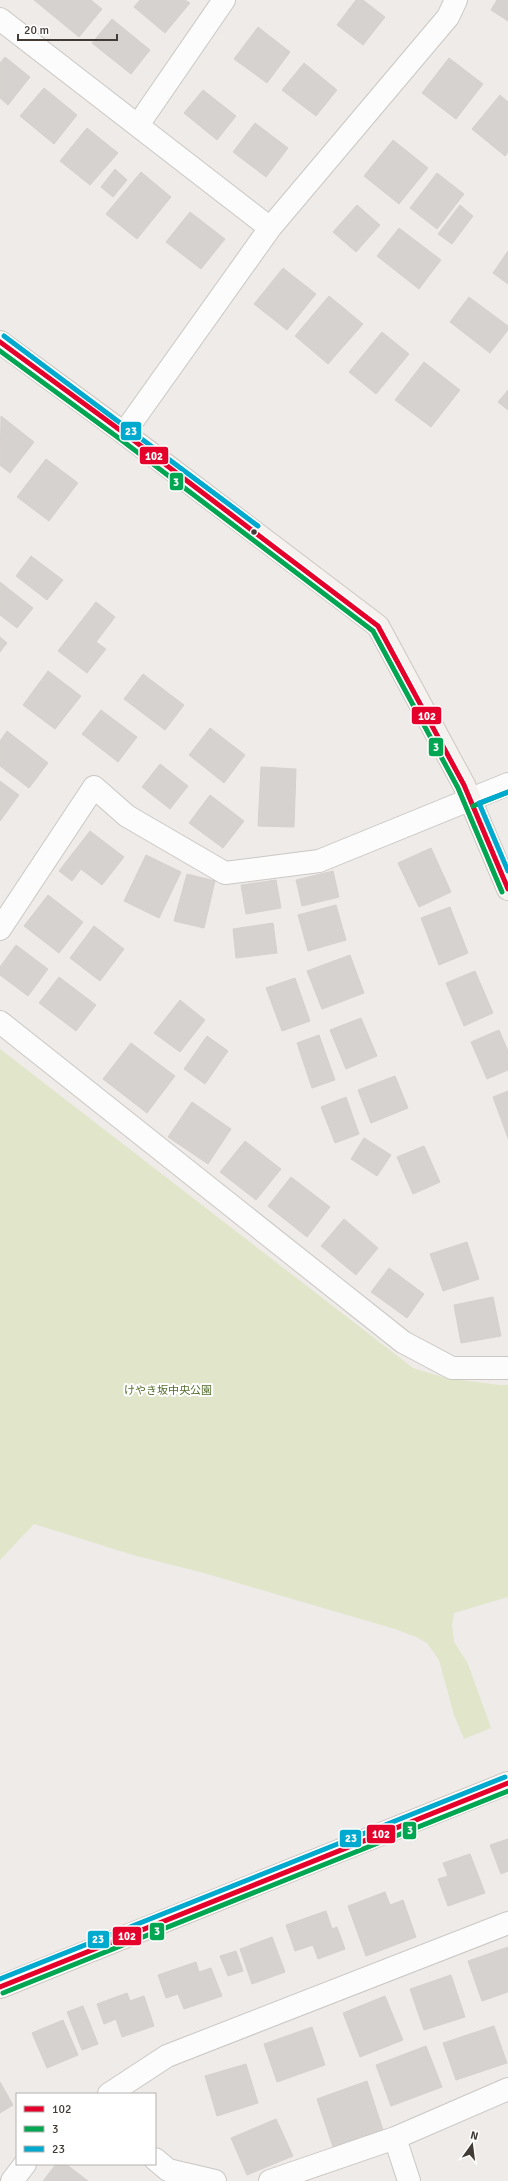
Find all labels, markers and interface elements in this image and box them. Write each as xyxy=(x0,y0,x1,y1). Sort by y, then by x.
scale bar xyxy=(18,16,117,42)
text: 20 m xyxy=(24,23,49,38)
line badge: 23 xyxy=(120,421,142,441)
text: 23 xyxy=(125,425,137,438)
line badge: 102 xyxy=(139,446,169,465)
text: 102 xyxy=(145,450,163,463)
line badge: 3 xyxy=(169,472,184,491)
text: 3 xyxy=(173,476,179,489)
unlabelled marker xyxy=(249,527,259,537)
line badge: 102 xyxy=(411,706,442,725)
text: 102 xyxy=(418,710,436,723)
line badge: 3 xyxy=(428,737,444,757)
text: 3 xyxy=(433,741,439,754)
park label: けやき坂中央公園 xyxy=(124,1384,212,1397)
line badge: 3 xyxy=(402,1821,417,1840)
line badge: 102 xyxy=(366,1824,396,1844)
text: 3 xyxy=(407,1824,413,1837)
text: 102 xyxy=(372,1828,390,1841)
line badge: 23 xyxy=(339,1829,362,1848)
text: 23 xyxy=(345,1832,357,1845)
line badge: 3 xyxy=(149,1922,165,1941)
text: 3 xyxy=(154,1925,160,1938)
line badge: 102 xyxy=(112,1926,142,1946)
line badge: 23 xyxy=(87,1930,110,1949)
text: 102 xyxy=(118,1930,136,1943)
text: 23 xyxy=(92,1933,104,1946)
legend xyxy=(16,2093,156,2165)
text: 102 xyxy=(52,2102,71,2117)
text: 3 xyxy=(52,2122,58,2137)
north arrow xyxy=(452,2125,492,2165)
text: N xyxy=(469,2129,480,2143)
text: 23 xyxy=(52,2142,65,2157)

